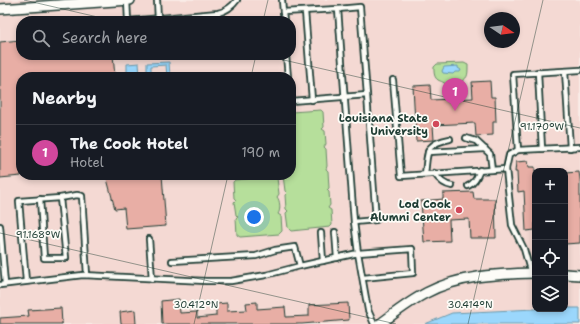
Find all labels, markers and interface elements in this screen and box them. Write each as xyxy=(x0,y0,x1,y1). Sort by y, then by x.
north arrow xyxy=(484,12,520,48)
search box xyxy=(16,16,296,60)
icon: search xyxy=(30,27,52,49)
text: Search here xyxy=(62,28,148,48)
pin: 1 xyxy=(442,78,468,111)
text: Nearby xyxy=(32,87,97,109)
place label: Louisiana State University xyxy=(339,111,428,139)
marker: Louisiana State University xyxy=(431,119,441,129)
text: 91.170°W xyxy=(520,120,565,133)
text: The Cook Hotel xyxy=(70,134,188,154)
text: 1 xyxy=(42,144,48,161)
text: 190 m xyxy=(241,144,280,161)
text: Hotel xyxy=(70,154,104,171)
map controls xyxy=(532,168,568,312)
button: + xyxy=(532,168,568,204)
place label: Lod Cook Alumni Center xyxy=(370,197,451,225)
button: − xyxy=(532,204,568,240)
marker: Lod Cook Alumni Center xyxy=(454,205,464,215)
your location xyxy=(244,207,264,227)
text: 91.168°W xyxy=(16,228,61,241)
button: locate xyxy=(532,240,568,276)
button: layers xyxy=(532,276,568,312)
text: 30.412°N xyxy=(173,298,219,311)
text: 30.414°N xyxy=(447,298,493,311)

